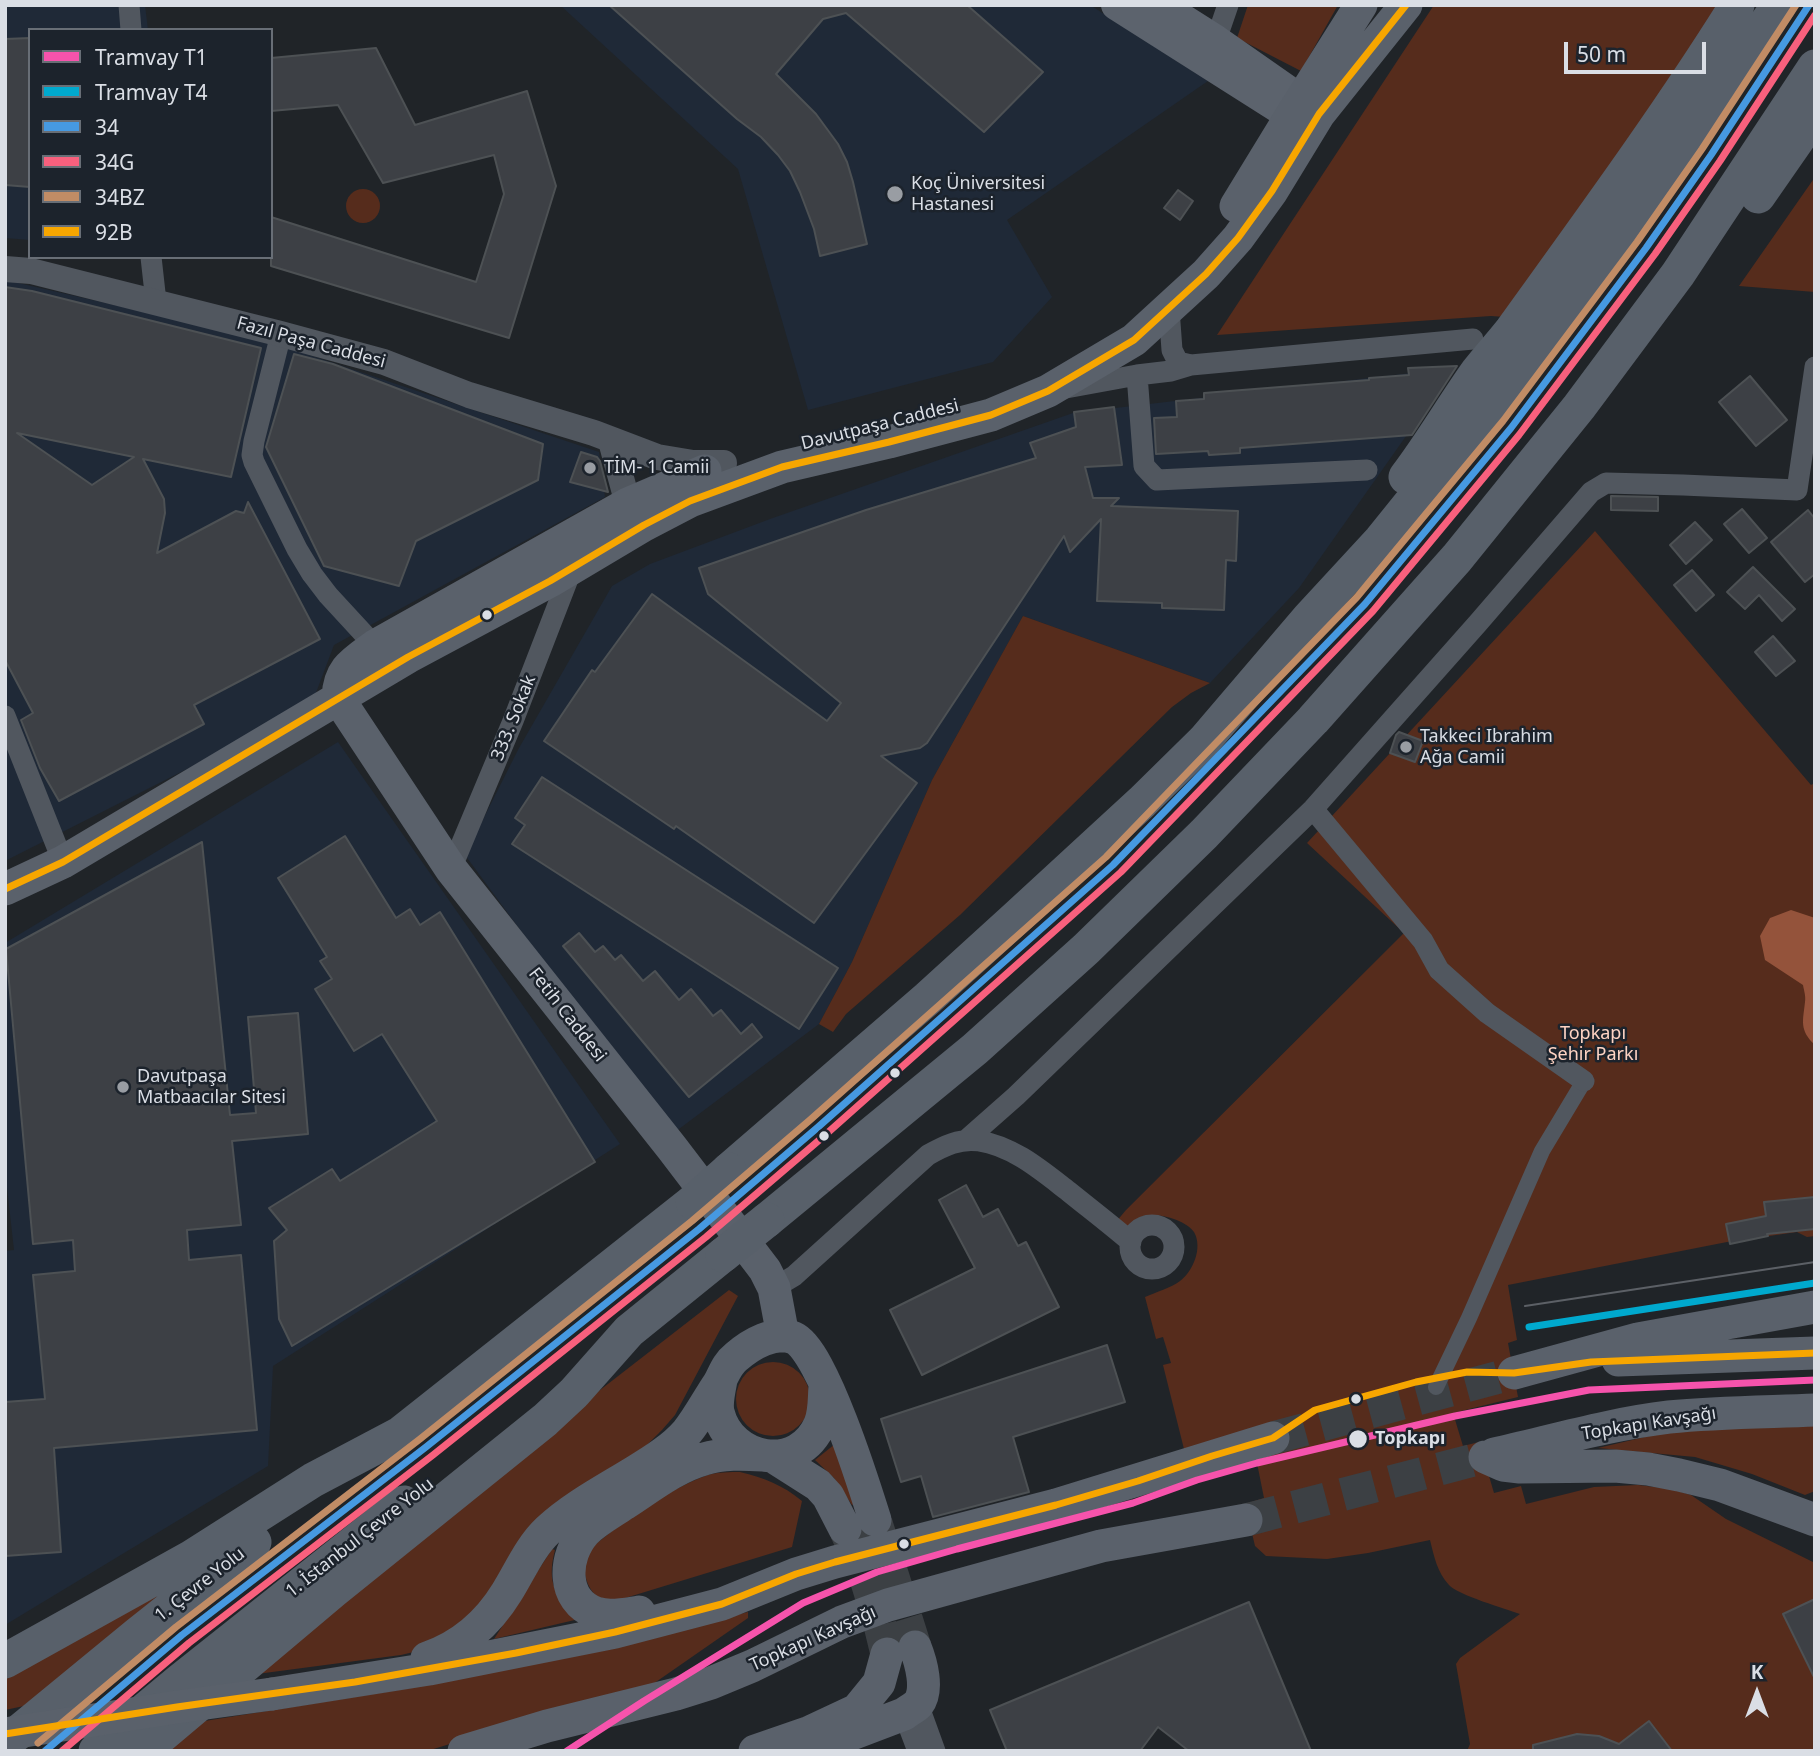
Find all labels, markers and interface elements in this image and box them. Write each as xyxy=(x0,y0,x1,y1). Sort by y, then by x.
legend xyxy=(28,28,273,259)
scale bar xyxy=(1568,28,1710,72)
text: 50 m xyxy=(1577,40,1626,68)
text: Tramvay T1 xyxy=(95,43,208,71)
text: Tramvay T4 xyxy=(95,78,208,106)
text: 34 xyxy=(95,113,119,141)
text: 34G xyxy=(95,148,134,176)
place label: Koç Üniversitesi Hastanesi xyxy=(911,173,1045,216)
text: 34BZ xyxy=(95,183,145,211)
marker: Koç Üniversitesi Hastanesi xyxy=(885,184,905,204)
text: 92B xyxy=(95,218,133,246)
street label: Fazıl Paşa Caddesi xyxy=(234,313,388,373)
street label: Davutpaşa Caddesi xyxy=(799,395,961,455)
place label: TİM- 1 Camii xyxy=(604,457,709,479)
marker: TİM- 1 Camii xyxy=(582,460,598,476)
unlabelled marker xyxy=(480,608,494,622)
street label: 333. Sokak xyxy=(487,672,541,764)
place label: Takkeci Ibrahim Ağa Camii xyxy=(1420,726,1553,768)
marker: Takkeci Ibrahim Ağa Camii xyxy=(1398,739,1414,755)
street label: Fetih Caddesi xyxy=(524,964,610,1066)
park label: Topkapı Şehir Parkı xyxy=(1548,1023,1638,1066)
place label: Davutpaşa Matbaacılar Sitesi xyxy=(137,1066,286,1108)
unlabelled marker xyxy=(888,1066,902,1080)
marker: Davutpaşa Matbaacılar Sitesi xyxy=(115,1079,131,1095)
unlabelled marker xyxy=(817,1129,831,1143)
unlabelled marker xyxy=(1349,1392,1363,1406)
street label: Topkapı Kavşağı xyxy=(1580,1403,1718,1445)
marker: Topkapı xyxy=(1347,1428,1369,1450)
place label: Topkapı xyxy=(1375,1428,1445,1450)
street label: 1. İstanbul Çevre Yolu xyxy=(282,1473,438,1603)
unlabelled marker xyxy=(897,1537,911,1551)
street label: 1. Çevre Yolu xyxy=(151,1543,249,1627)
street label: Topkapı Kavşağı xyxy=(747,1602,879,1676)
north arrow xyxy=(1722,1658,1792,1728)
text: K xyxy=(1751,1659,1763,1685)

